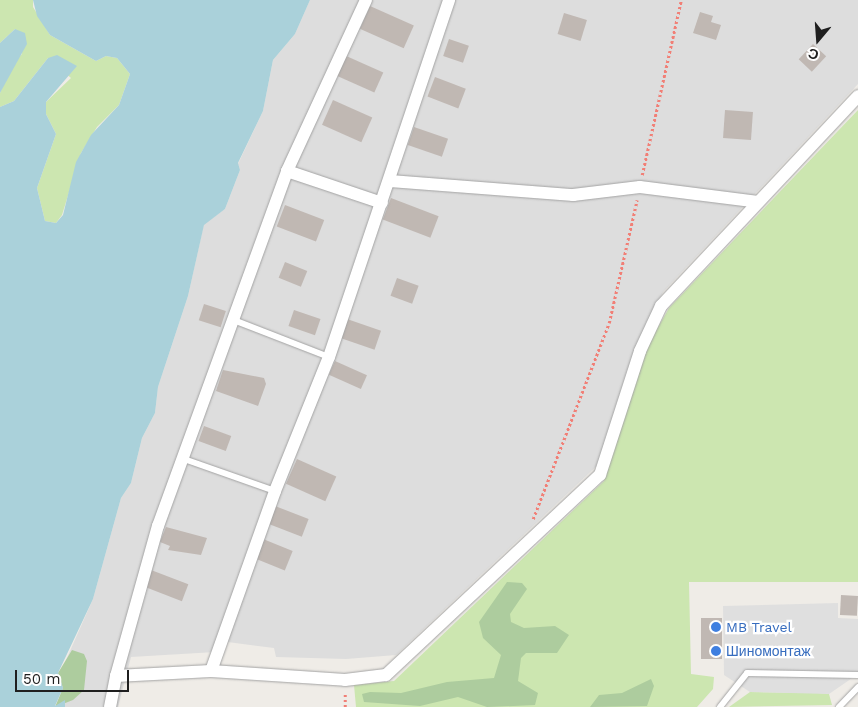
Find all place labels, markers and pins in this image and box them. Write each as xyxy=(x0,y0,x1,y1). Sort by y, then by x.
place label: MB Travel xyxy=(726,619,792,635)
marker: MB Travel xyxy=(710,621,722,633)
place label: Шиномонтаж xyxy=(726,643,811,659)
marker: Шиномонтаж xyxy=(710,645,722,657)

